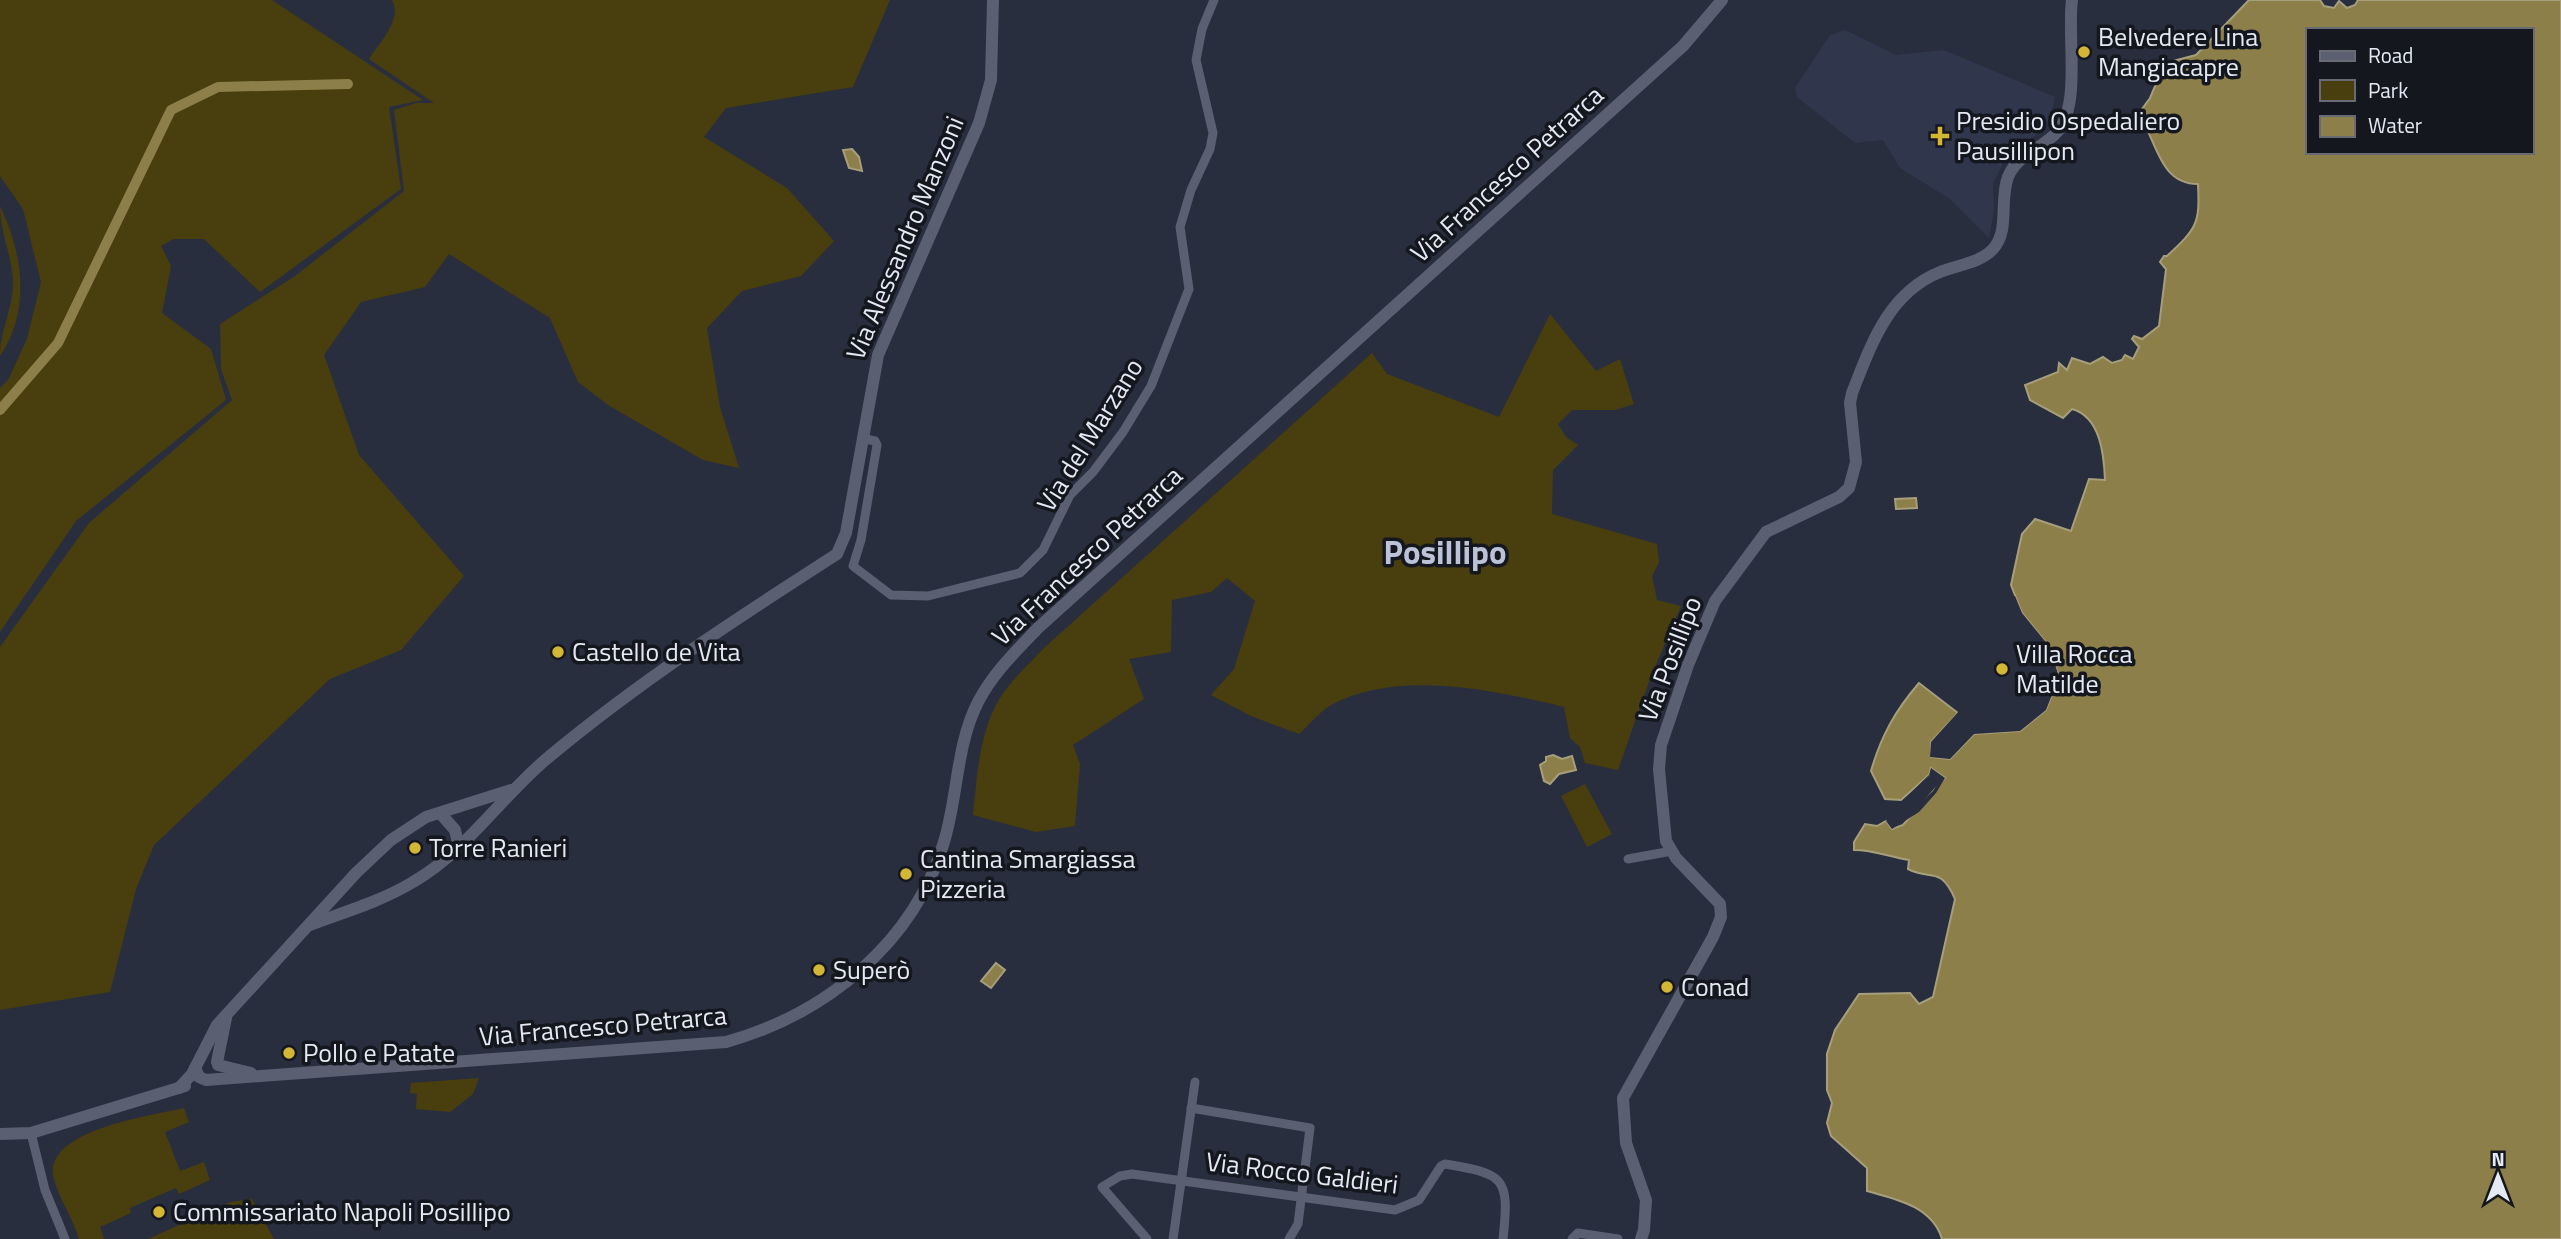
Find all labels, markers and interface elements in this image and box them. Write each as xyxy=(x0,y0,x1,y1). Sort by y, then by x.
place label: Belvedere Lina Mangiacapre xyxy=(2098,17,2258,86)
legend xyxy=(2306,28,2533,154)
text: Road xyxy=(2368,39,2413,71)
marker: Belvedere Lina Mangiacapre xyxy=(2076,44,2092,60)
text: Park xyxy=(2368,74,2408,106)
street label: Via Francesco Petrarca xyxy=(1401,76,1612,271)
place label: Presidio Ospedaliero Pausillipon xyxy=(1956,101,2180,170)
text: Water xyxy=(2368,109,2422,141)
street label: Via Alessandro Manzoni xyxy=(836,110,974,366)
marker: Presidio Ospedaliero Pausillipon xyxy=(1930,126,1950,146)
street label: Via del Marzano xyxy=(1027,350,1152,519)
street label: Via Francesco Petrarca xyxy=(983,457,1191,655)
district label: Posillipo xyxy=(1384,527,1506,577)
street label: Via Posillipo xyxy=(1628,590,1711,727)
place label: Castello de Vita xyxy=(572,632,741,671)
place label: Villa Rocca Matilde xyxy=(2016,634,2133,703)
marker: Castello de Vita xyxy=(550,644,566,660)
marker: Villa Rocca Matilde xyxy=(1994,661,2010,677)
place label: Torre Ranieri xyxy=(429,828,567,867)
place label: Cantina Smargiassa Pizzeria xyxy=(920,839,1136,908)
marker: Torre Ranieri xyxy=(407,840,423,856)
marker: Cantina Smargiassa Pizzeria xyxy=(898,866,914,882)
place label: Superò xyxy=(833,950,910,989)
marker: Superò xyxy=(811,962,827,978)
place label: Conad xyxy=(1681,967,1749,1006)
marker: Conad xyxy=(1659,979,1675,995)
street label: Via Francesco Petrarca xyxy=(478,995,728,1056)
place label: Pollo e Patate xyxy=(303,1033,455,1072)
marker: Pollo e Patate xyxy=(281,1045,297,1061)
street label: Via Rocco Galdieri xyxy=(1204,1141,1400,1204)
north arrow xyxy=(2463,1141,2533,1211)
text: N xyxy=(2491,1144,2505,1173)
place label: Commissariato Napoli Posillipo xyxy=(173,1192,511,1231)
marker: Commissariato Napoli Posillipo xyxy=(151,1204,167,1220)

